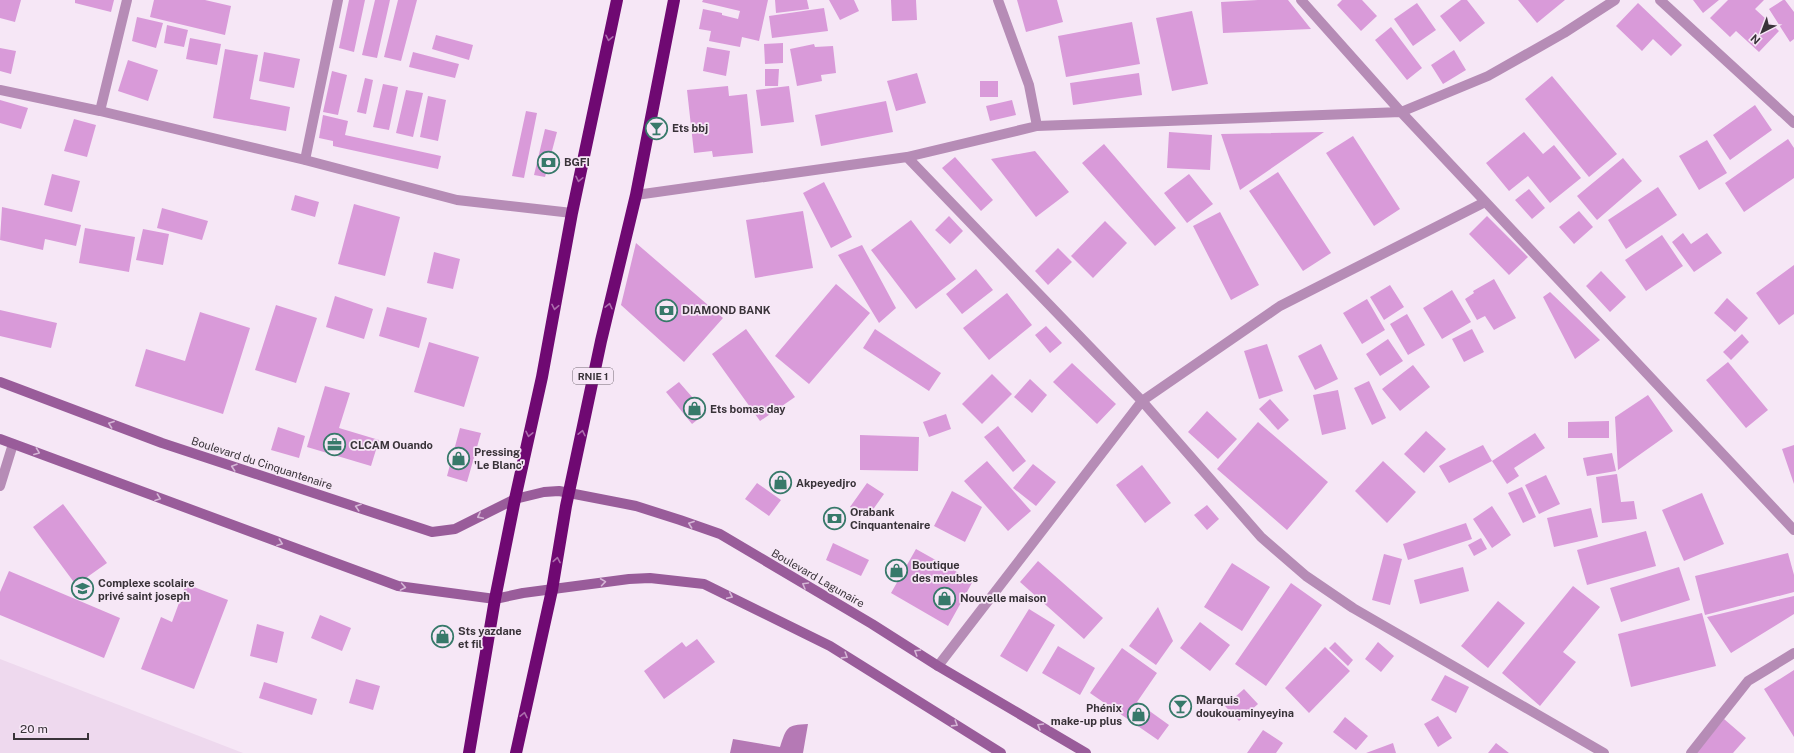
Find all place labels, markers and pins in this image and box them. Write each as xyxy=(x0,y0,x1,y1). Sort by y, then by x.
bar icon: Ets bbj xyxy=(644,115,670,141)
place label: Ets bbj xyxy=(672,122,708,134)
bank icon: BGFI xyxy=(536,149,562,175)
place label: BGFI xyxy=(564,156,590,168)
bank icon: DIAMOND BANK xyxy=(654,297,680,323)
place label: DIAMOND BANK xyxy=(682,304,771,316)
shop icon: Ets bomas day xyxy=(681,396,707,422)
place label: Ets bomas day xyxy=(710,403,786,415)
office icon: CLCAM Ouando xyxy=(321,432,347,458)
place label: CLCAM Ouando xyxy=(350,439,433,451)
shop icon: Pressing 'Le Blanc' xyxy=(446,445,472,471)
place label: Pressing 'Le Blanc' xyxy=(474,446,524,471)
shop icon: Akpeyedjro xyxy=(767,470,793,496)
place label: Akpeyedjro xyxy=(796,477,856,489)
bank icon: Orabank Cinquantenaire xyxy=(821,505,847,531)
place label: Orabank Cinquantenaire xyxy=(850,506,930,531)
shop icon: Boutique des meubles xyxy=(883,558,909,584)
place label: Boutique des meubles xyxy=(912,559,978,584)
school or university icon: Complexe scolaire privé saint joseph xyxy=(70,576,96,602)
place label: Complexe scolaire privé saint joseph xyxy=(98,577,195,602)
shop icon: Nouvelle maison xyxy=(932,585,958,611)
place label: Nouvelle maison xyxy=(960,592,1046,604)
shop icon: Sts yazdane et fil xyxy=(429,624,455,650)
place label: Sts yazdane et fil xyxy=(458,625,522,650)
bar icon: Marquis doukouaminyeyina xyxy=(1167,693,1193,719)
place label: Marquis doukouaminyeyina xyxy=(1196,694,1294,719)
shop icon: Phénix make-up plus xyxy=(1125,701,1151,727)
place label: Phénix make-up plus xyxy=(1051,702,1123,727)

